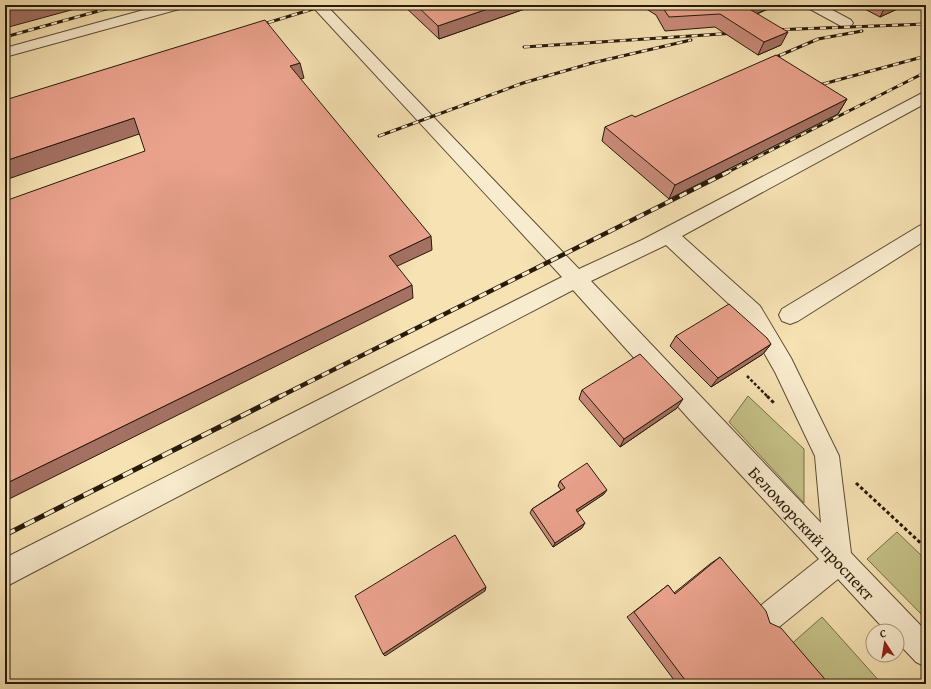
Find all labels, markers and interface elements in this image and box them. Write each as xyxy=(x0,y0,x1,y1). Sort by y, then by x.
street label: Беломорский проспект xyxy=(743,460,882,606)
north arrow xyxy=(865,623,905,663)
text: С xyxy=(878,625,888,642)

